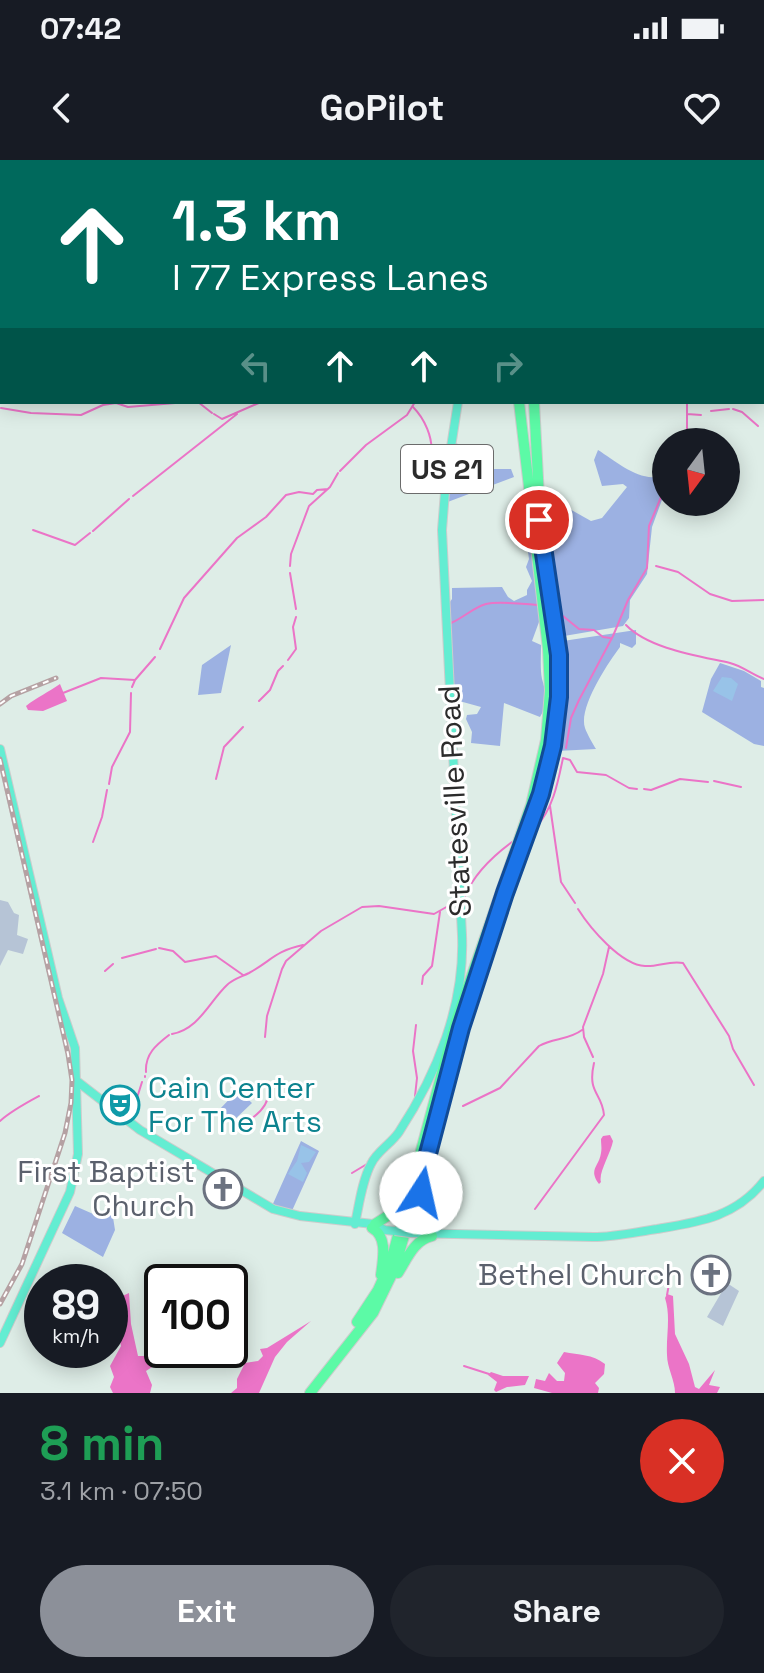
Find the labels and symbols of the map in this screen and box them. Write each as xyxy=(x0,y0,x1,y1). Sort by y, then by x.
north arrow xyxy=(652,428,740,516)
road number: US 21 xyxy=(401,445,493,493)
pin xyxy=(505,486,573,554)
street label: Statesville Road xyxy=(429,684,480,918)
place label: Cain Center For The Arts xyxy=(148,1068,322,1141)
theatre icon: Cain Center For The Arts xyxy=(99,1084,141,1126)
position arrow xyxy=(379,1151,463,1235)
place label: First Baptist Church xyxy=(17,1152,195,1225)
church icon: First Baptist Church xyxy=(202,1168,244,1210)
church icon: Bethel Church xyxy=(690,1254,732,1296)
place label: Bethel Church xyxy=(478,1255,683,1294)
speed limit sign: 100 xyxy=(144,1264,248,1368)

